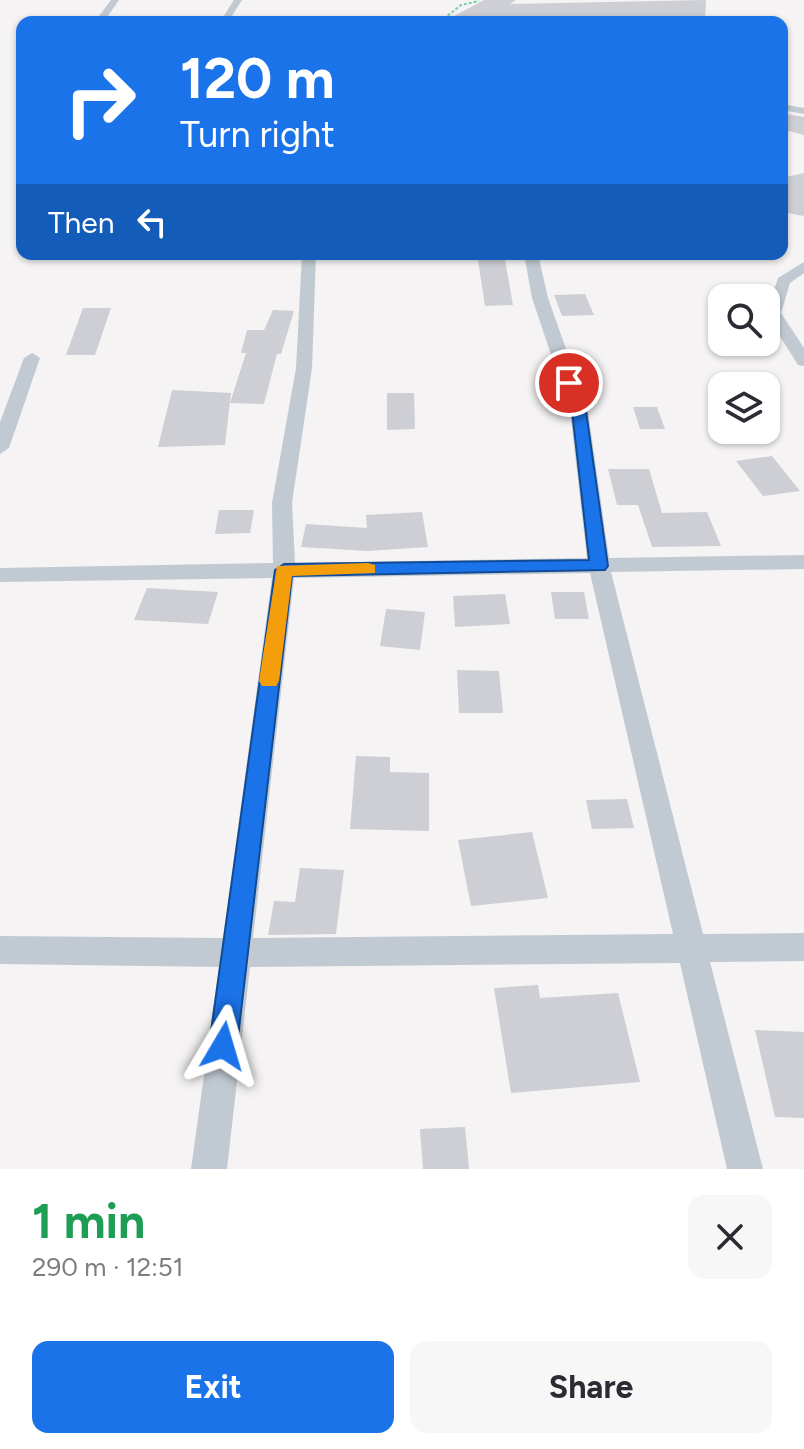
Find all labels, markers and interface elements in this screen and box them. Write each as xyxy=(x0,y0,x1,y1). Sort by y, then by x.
text: 120 m xyxy=(180,45,335,112)
icon: right xyxy=(48,48,152,152)
text: Turn right xyxy=(180,113,335,156)
icon: left xyxy=(130,200,174,244)
text: Then xyxy=(48,204,114,241)
map controls xyxy=(708,284,780,444)
button: search xyxy=(708,284,780,356)
pin xyxy=(535,349,603,417)
icon: arrive xyxy=(547,361,591,405)
button: layers xyxy=(708,372,780,444)
position arrow xyxy=(181,1004,265,1088)
text: 1 min xyxy=(32,1192,145,1250)
button: close xyxy=(688,1195,772,1279)
text: 290 m · 12:51 xyxy=(32,1251,183,1283)
button: Exit xyxy=(32,1341,394,1433)
button: Share xyxy=(410,1341,772,1433)

